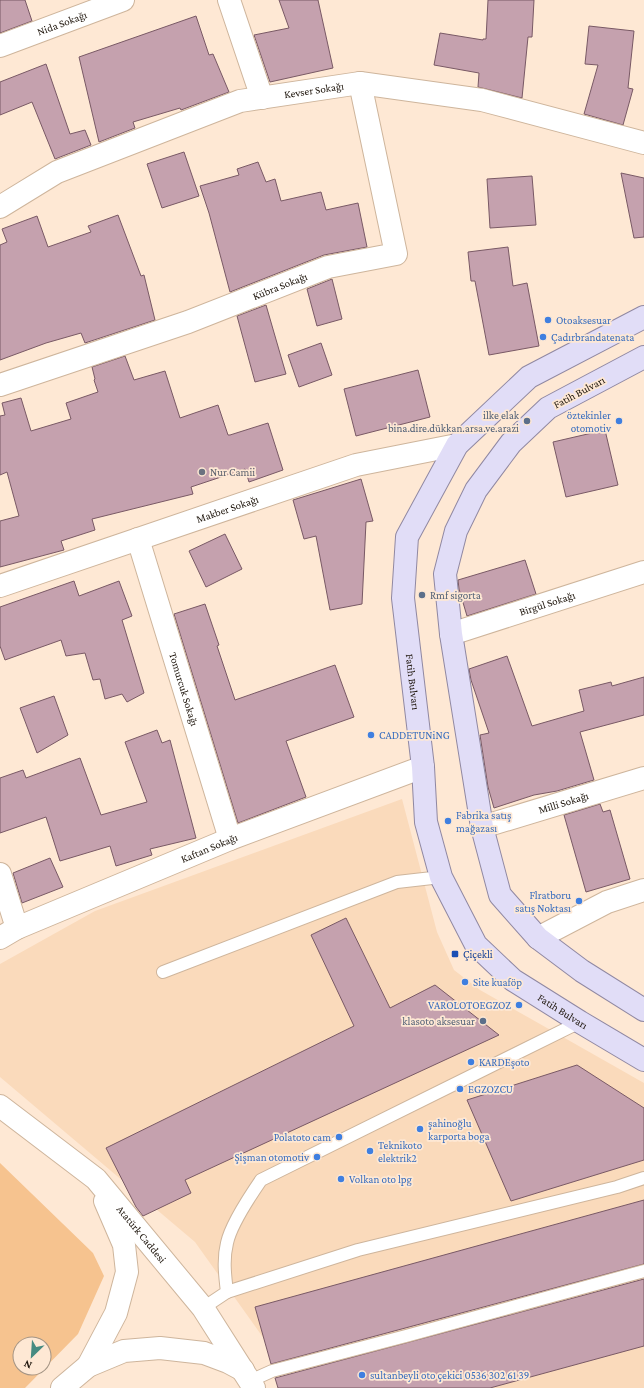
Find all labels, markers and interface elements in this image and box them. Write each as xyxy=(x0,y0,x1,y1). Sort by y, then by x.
street label: Nida Sokağı xyxy=(35,8,88,38)
street label: Kevser Sokağı xyxy=(283,79,345,100)
street label: Kübra Sokağı xyxy=(251,270,309,302)
place label: Otoaksesuar xyxy=(556,314,611,326)
marker: Otoaksesuar xyxy=(543,315,553,325)
place label: Çadırbrandatenata xyxy=(551,331,634,344)
marker: Çadırbrandatenata xyxy=(538,332,548,342)
street label: Fatih Bulvarı xyxy=(551,373,607,411)
place label: ilke elak bina.dire.dükkan.arsa.ve.arazi xyxy=(388,409,520,434)
place label: öztekinler otomotiv xyxy=(567,409,612,434)
marker: ilke elak bina.dire.dükkan.arsa.ve.arazi xyxy=(522,416,532,426)
marker: öztekinler otomotiv xyxy=(614,416,624,426)
place label: Nur Camii xyxy=(210,466,255,478)
marker: Nur Camii xyxy=(197,467,207,477)
street label: Makber Sokağı xyxy=(195,493,260,525)
place label: Rmf sigorta xyxy=(430,589,481,602)
street label: Birgül Sokağı xyxy=(518,589,577,618)
marker: Rmf sigorta xyxy=(417,590,427,600)
street label: Tomurcuk Sokağı xyxy=(167,651,201,727)
street label: Fatih Bulvarı xyxy=(404,653,422,711)
place label: CADDETUNiNG xyxy=(379,729,450,741)
marker: CADDETUNiNG xyxy=(366,730,376,740)
street label: Milli Sokağı xyxy=(537,789,590,816)
place label: Fabrika satış mağazası xyxy=(456,809,511,835)
marker: Fabrika satış mağazası xyxy=(443,816,453,826)
street label: Kaftan Sokağı xyxy=(179,831,239,865)
place label: Flratboru satış Noktası xyxy=(515,889,571,915)
marker: Flratboru satış Noktası xyxy=(574,896,584,906)
place label: Çiçekli xyxy=(463,948,493,961)
marker: Çiçekli xyxy=(450,949,460,959)
place label: Site kuaföp xyxy=(473,976,522,989)
marker: Site kuaföp xyxy=(460,977,470,987)
street label: Fatih Bulvarı xyxy=(536,991,590,1031)
place label: VAROLOTOEGZOZ xyxy=(428,999,511,1011)
marker: VAROLOTOEGZOZ xyxy=(514,1000,524,1010)
place label: klasoto aksesuar xyxy=(402,1015,475,1027)
marker: klasoto aksesuar xyxy=(478,1016,488,1026)
place label: KARDEşoto xyxy=(479,1056,530,1069)
marker: KARDEşoto xyxy=(466,1057,476,1067)
place label: EGZOZCU xyxy=(468,1083,513,1095)
marker: EGZOZCU xyxy=(455,1084,465,1094)
place label: şahinoğlu karporta boga xyxy=(428,1117,490,1143)
marker: şahinoğlu karporta boga xyxy=(415,1124,425,1134)
place label: Polatoto cam xyxy=(274,1131,331,1143)
marker: Polatoto cam xyxy=(334,1132,344,1142)
place label: Teknikoto elektrik2 xyxy=(378,1139,423,1164)
marker: Teknikoto elektrik2 xyxy=(365,1146,375,1156)
place label: Şişman otomotiv xyxy=(234,1151,310,1164)
marker: Şişman otomotiv xyxy=(312,1152,322,1162)
place label: Volkan oto lpg xyxy=(349,1173,413,1186)
marker: Volkan oto lpg xyxy=(336,1174,346,1184)
street label: Atatürk Caddesi xyxy=(114,1203,169,1265)
north arrow xyxy=(12,1336,52,1376)
text: N xyxy=(21,1358,34,1372)
place label: sultanbeyli oto çekici 0536 302 61 39 xyxy=(370,1369,529,1382)
marker: sultanbeyli oto çekici 0536 302 61 39 xyxy=(357,1370,367,1380)

